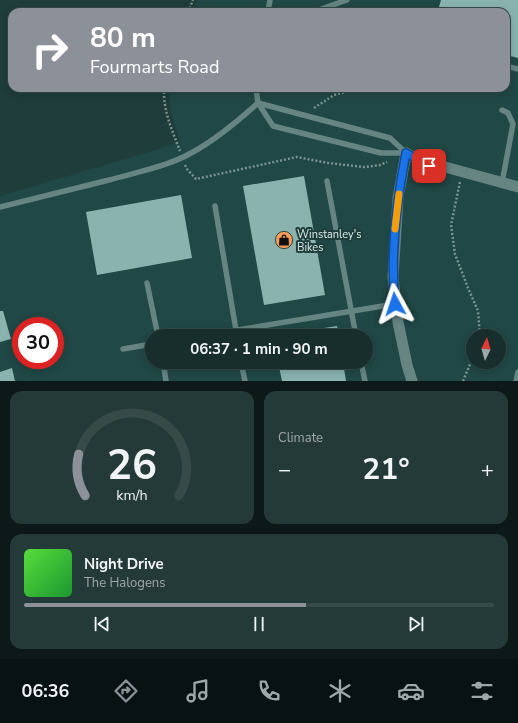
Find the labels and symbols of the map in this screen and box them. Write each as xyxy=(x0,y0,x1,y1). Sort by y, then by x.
pin xyxy=(412,149,446,183)
place label: Winstanley's Bikes xyxy=(297,227,361,255)
shop icon: Winstanley's Bikes xyxy=(274,230,294,250)
position arrow xyxy=(374,283,416,325)
speed limit sign: 30 xyxy=(12,317,64,369)
north arrow xyxy=(466,329,506,369)

